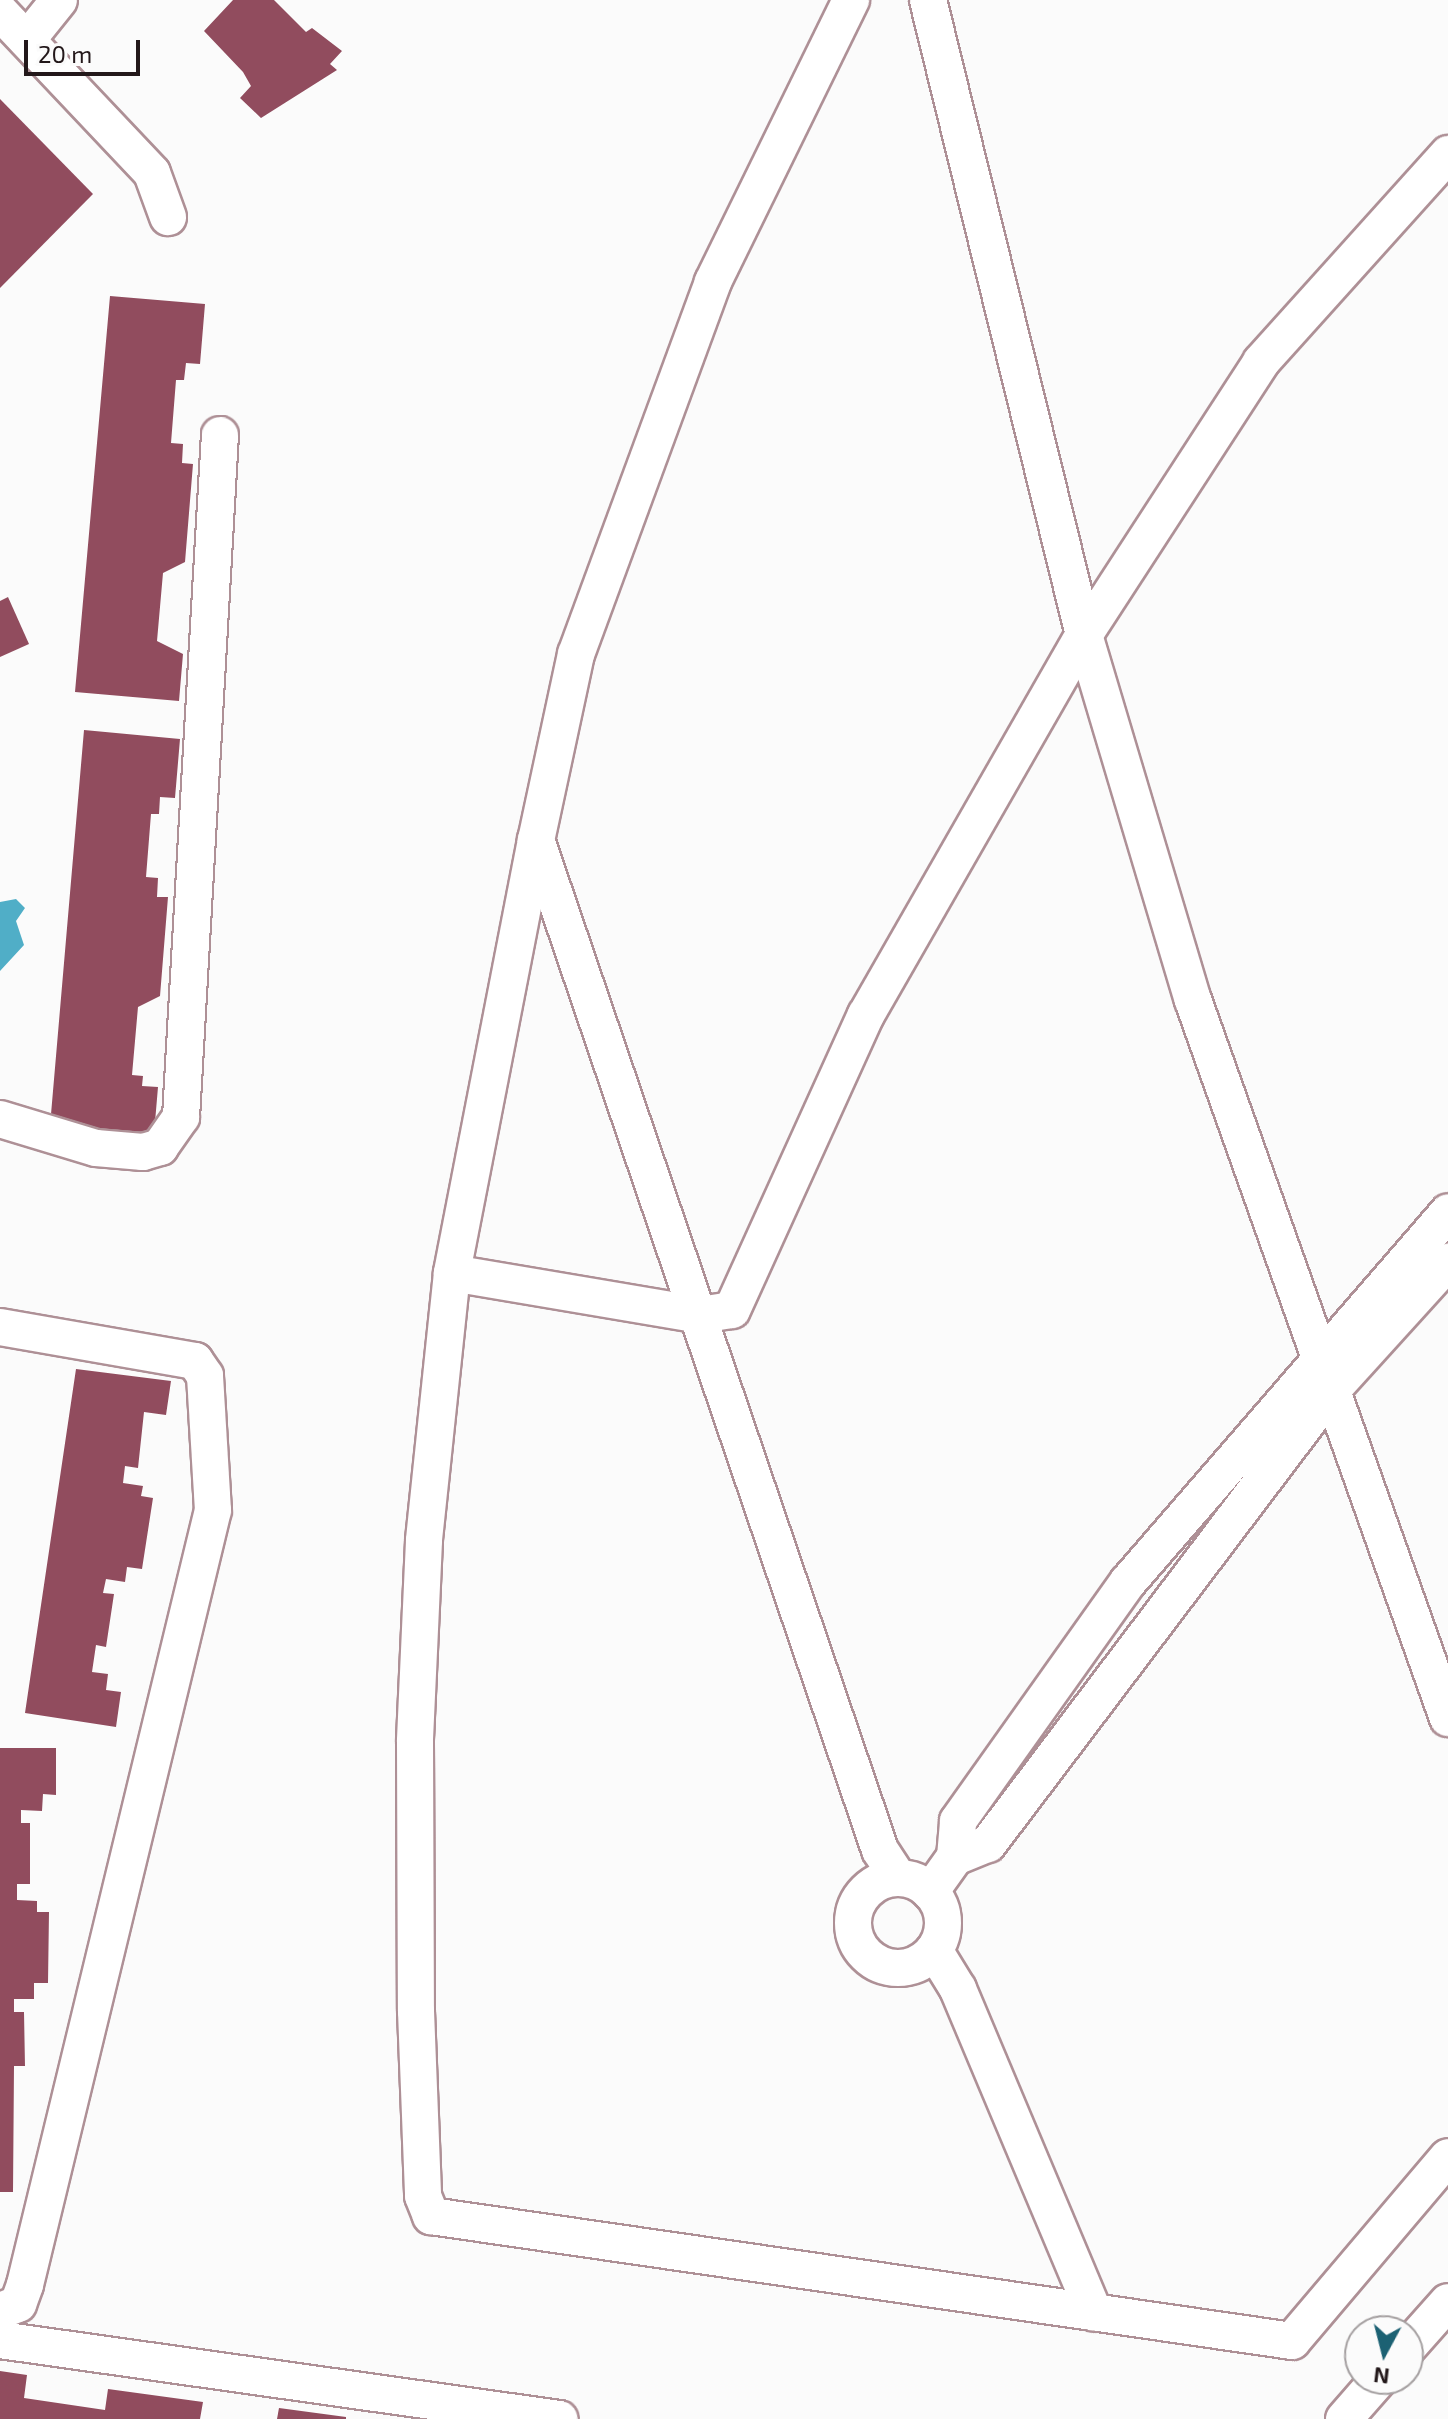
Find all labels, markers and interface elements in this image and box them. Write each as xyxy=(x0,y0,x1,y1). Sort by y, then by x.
scale bar xyxy=(28,24,144,74)
text: 20 m xyxy=(38,39,92,68)
north arrow xyxy=(1344,2315,1424,2395)
text: N xyxy=(1372,2363,1391,2391)

